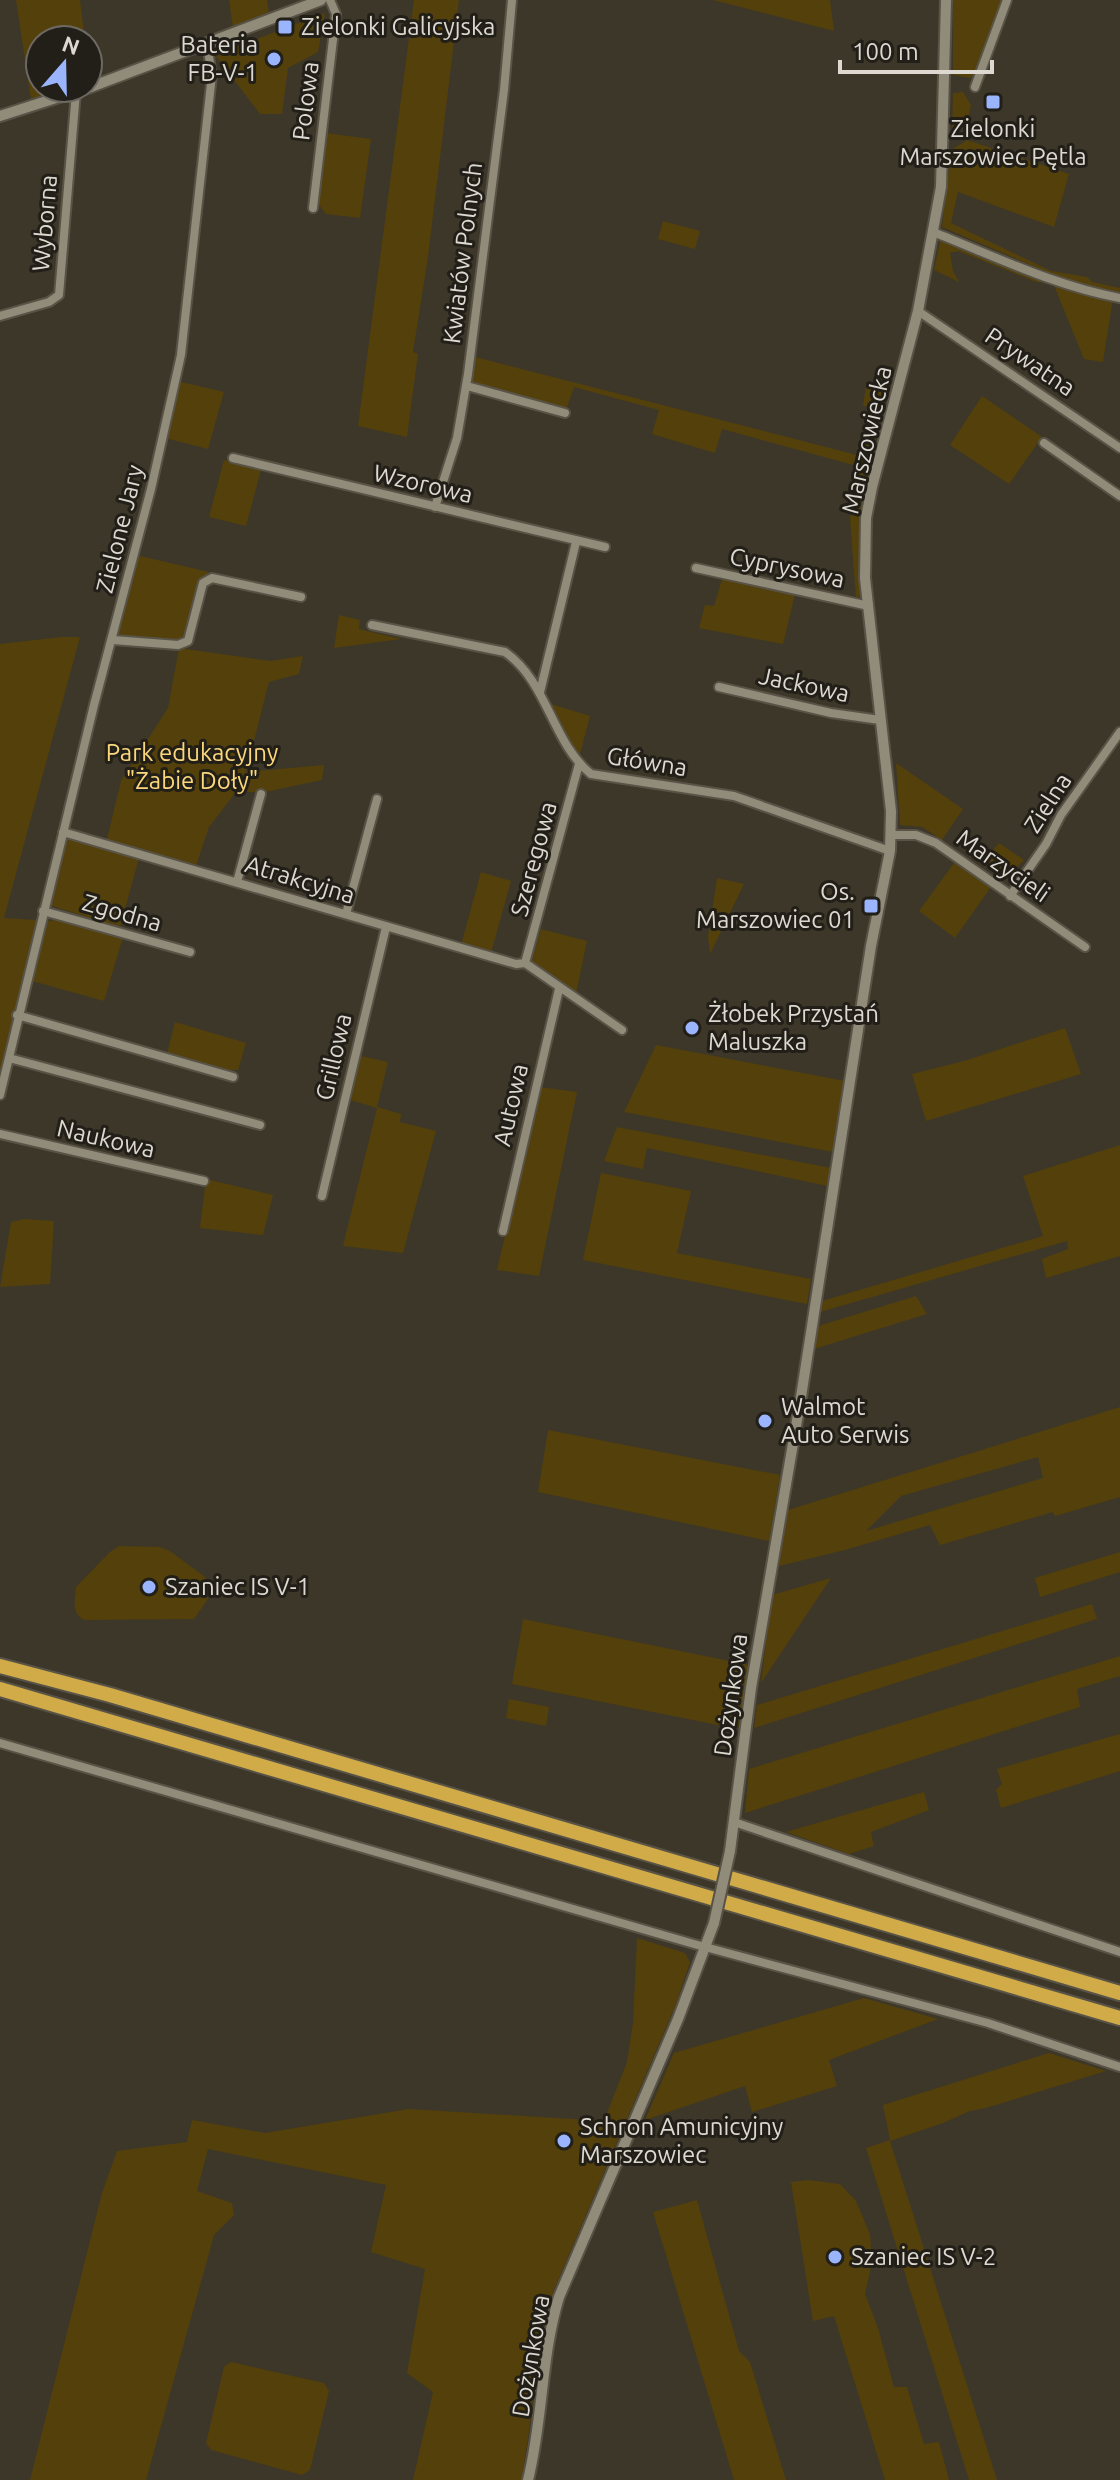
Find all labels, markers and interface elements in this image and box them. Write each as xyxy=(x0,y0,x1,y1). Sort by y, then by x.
place label: Zielonki Galicyjska xyxy=(301,13,495,40)
marker: Zielonki Galicyjska xyxy=(276,18,294,36)
north arrow xyxy=(24,24,104,104)
scale bar xyxy=(840,24,992,74)
text: N xyxy=(59,30,83,59)
place label: Bateria FB-V-1 xyxy=(181,31,258,86)
text: 100 m xyxy=(852,38,919,65)
marker: Bateria FB-V-1 xyxy=(265,50,283,68)
street label: Polowa xyxy=(287,60,324,142)
marker: Zielonki Marszowiec Pętla xyxy=(984,93,1002,111)
place label: Zielonki Marszowiec Pętla xyxy=(899,115,1087,170)
street label: Kwiatów Polnych xyxy=(438,161,487,345)
street label: Wyborna xyxy=(27,173,62,272)
street label: Prywatna xyxy=(980,322,1080,401)
street label: Marszowiecka xyxy=(836,363,897,516)
street label: Wzorowa xyxy=(371,459,475,508)
street label: Zielone Jary xyxy=(91,462,149,596)
street label: Cyprysowa xyxy=(727,542,847,593)
street label: Jackowa xyxy=(756,662,852,707)
park label: Park edukacyjny "Żabie Doły" xyxy=(106,739,279,794)
street label: Główna xyxy=(605,742,689,781)
street label: Zielna xyxy=(1018,768,1077,837)
street label: Szeregowa xyxy=(505,799,562,919)
street label: Marzycieli xyxy=(952,824,1055,907)
street label: Atrakcyjna xyxy=(242,850,358,909)
place label: Os. Marszowiec 01 xyxy=(696,878,855,933)
street label: Zgodna xyxy=(79,888,165,937)
marker: Os. Marszowiec 01 xyxy=(862,897,880,915)
place label: Żłobek Przystań Maluszka xyxy=(708,1000,879,1055)
street label: Grillowa xyxy=(310,1011,357,1103)
marker: Żłobek Przystań Maluszka xyxy=(683,1019,701,1037)
street label: Autowa xyxy=(488,1061,533,1149)
street label: Naukowa xyxy=(54,1114,158,1163)
place label: Walmot Auto Serwis xyxy=(781,1393,910,1448)
marker: Walmot Auto Serwis xyxy=(756,1412,774,1430)
place label: Szaniec IS V-1 xyxy=(165,1573,310,1600)
marker: Szaniec IS V-1 xyxy=(140,1578,158,1596)
street label: Dożynkowa xyxy=(709,1632,752,1758)
place label: Schron Amunicyjny Marszowiec xyxy=(580,2113,784,2168)
marker: Schron Amunicyjny Marszowiec xyxy=(555,2132,573,2150)
place label: Szaniec IS V-2 xyxy=(851,2243,996,2270)
marker: Szaniec IS V-2 xyxy=(826,2248,844,2266)
street label: Dożynkowa xyxy=(506,2293,555,2419)

